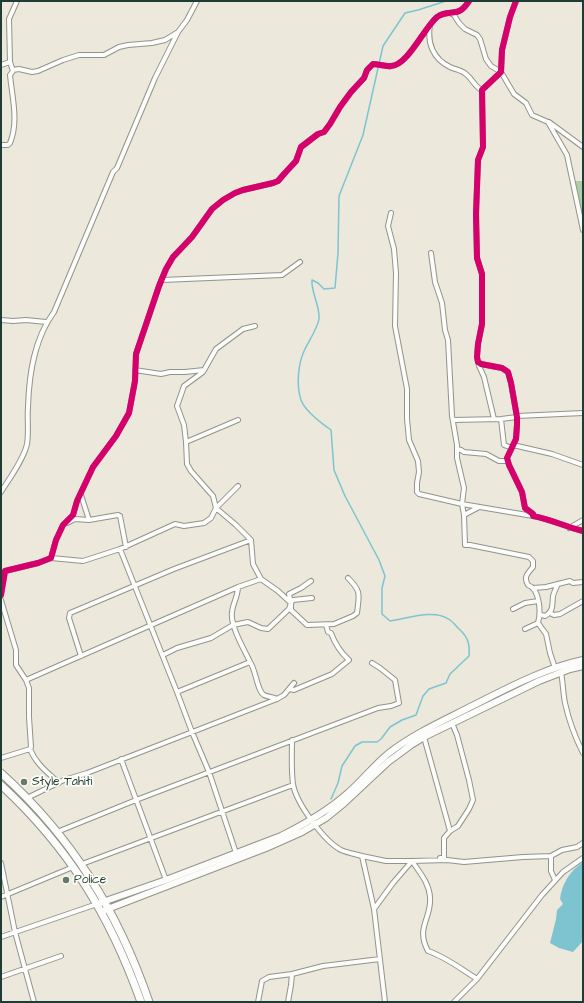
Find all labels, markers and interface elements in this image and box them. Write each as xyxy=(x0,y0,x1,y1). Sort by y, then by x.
place label: Style Tahiti xyxy=(32,775,92,789)
marker: Style Tahiti xyxy=(19,777,29,787)
place label: Police xyxy=(74,873,106,887)
marker: Police xyxy=(61,875,71,885)

